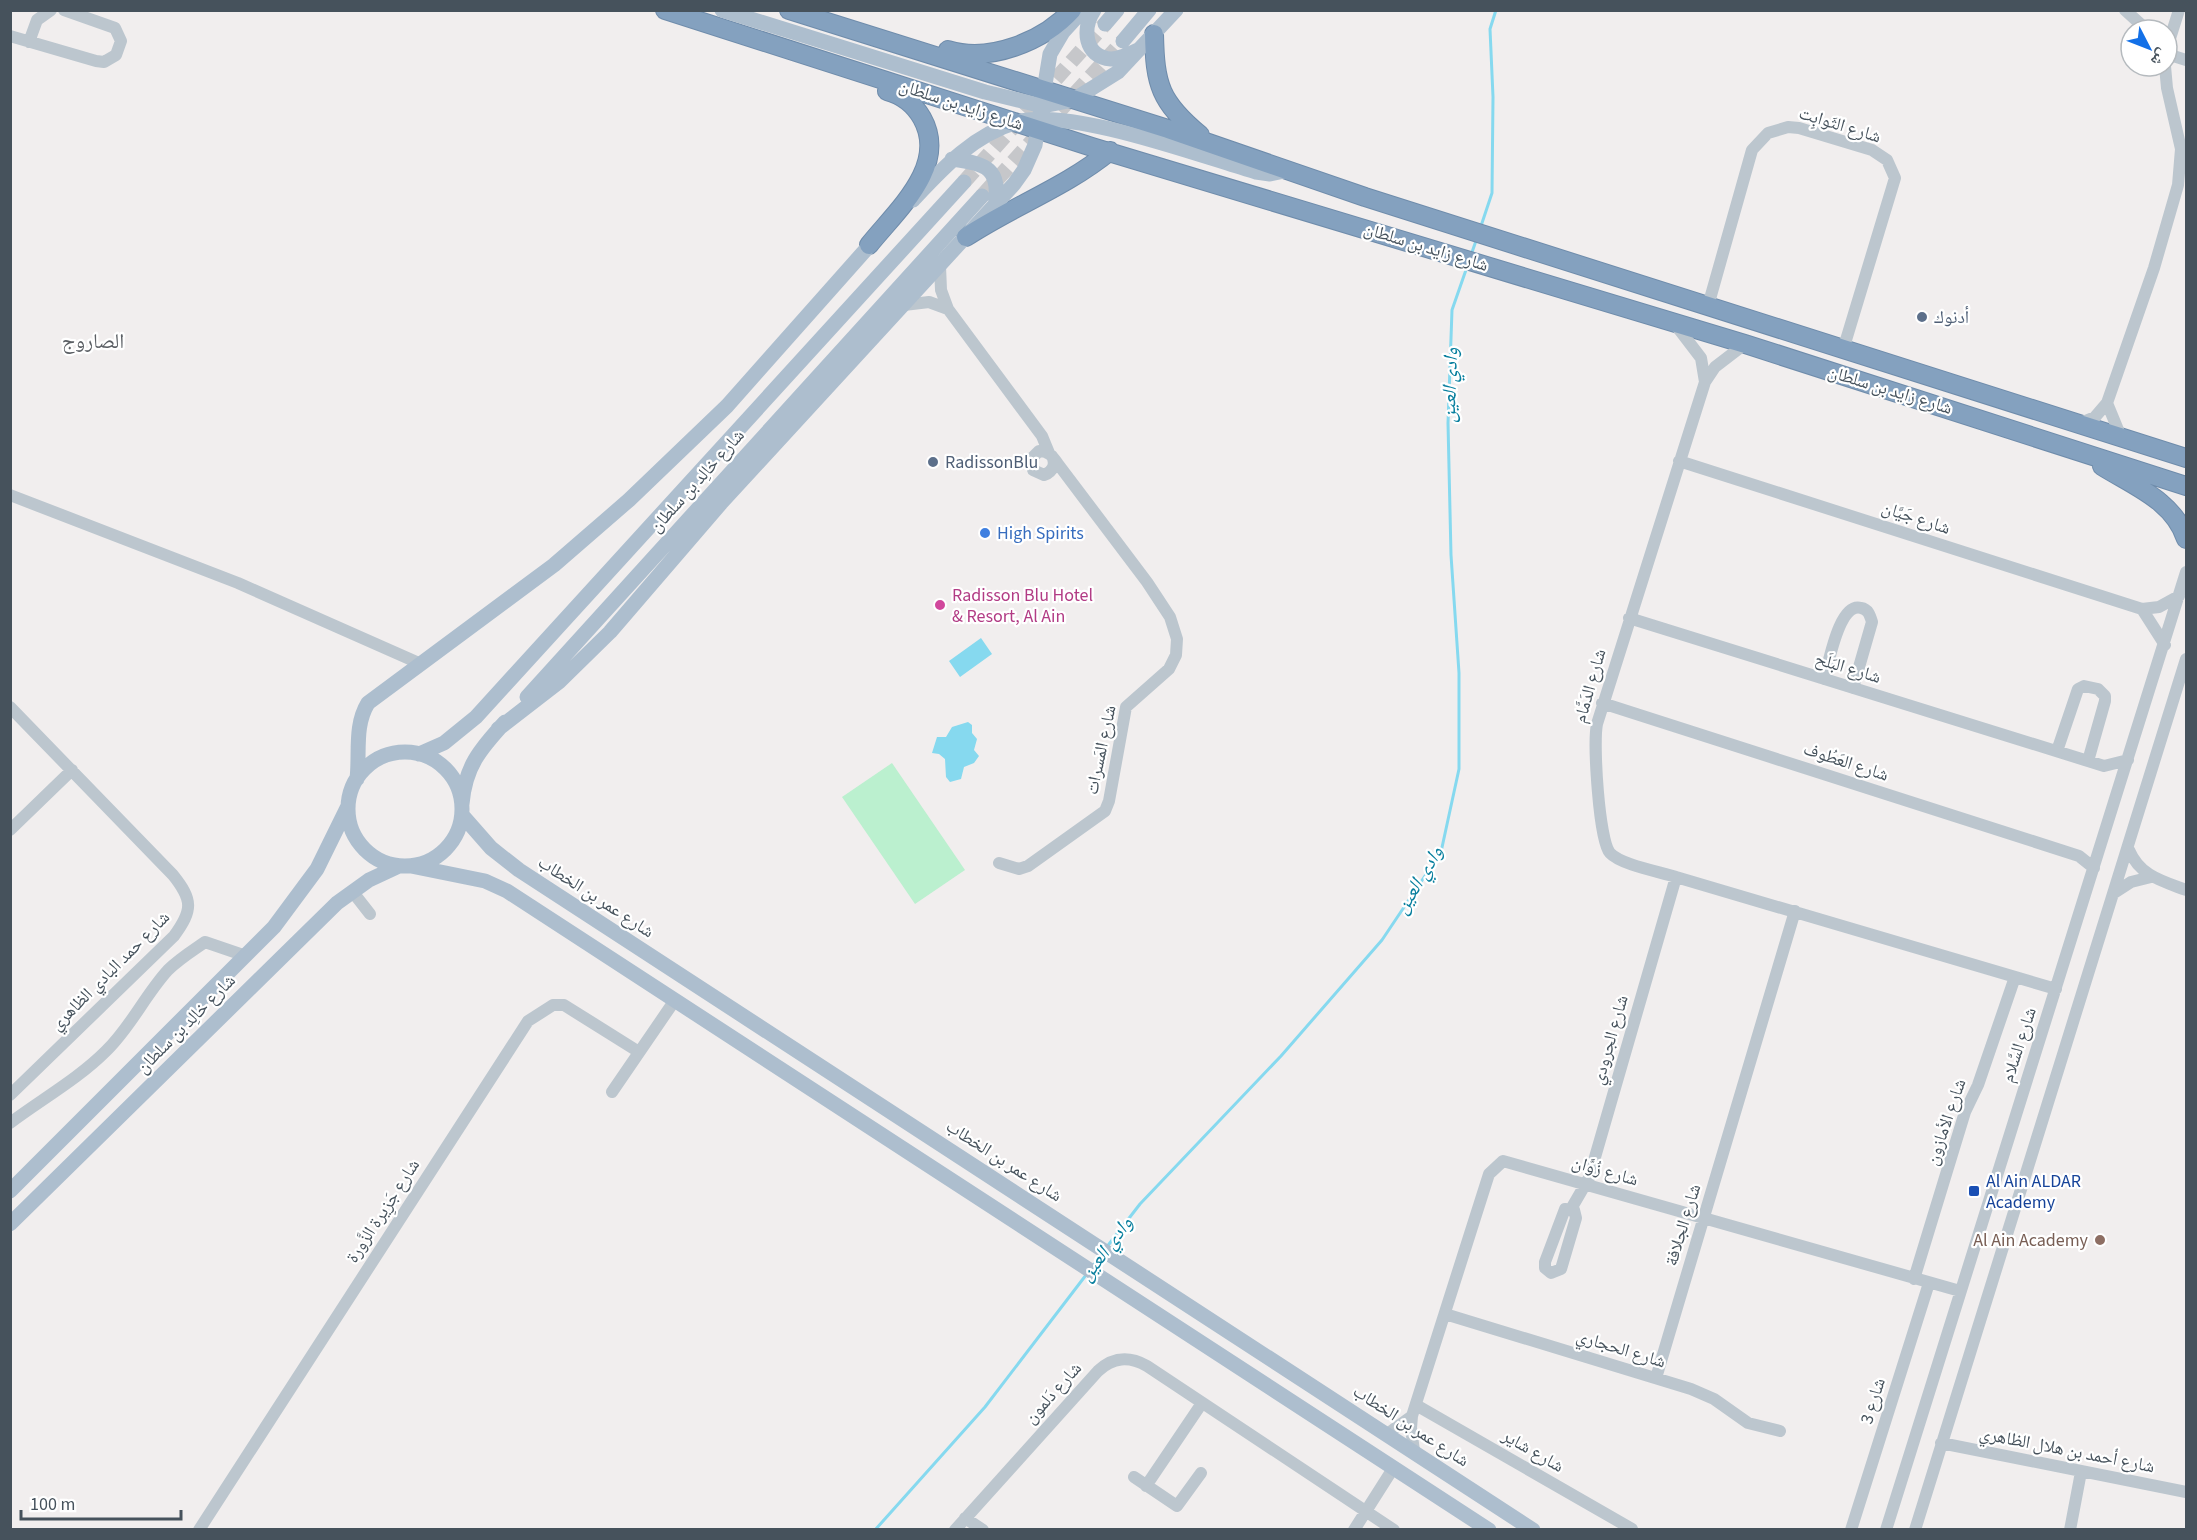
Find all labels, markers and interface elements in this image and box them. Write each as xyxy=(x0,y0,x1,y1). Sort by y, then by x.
north arrow xyxy=(2119,18,2179,78)
text: ش xyxy=(2146,44,2173,71)
street label: شارع زايد بن سلطان xyxy=(896,73,1026,137)
street label: شارع الثَوابِت xyxy=(1796,101,1884,149)
street label: شارع زايد بن سلطان xyxy=(1361,216,1491,278)
place label: أدنوك xyxy=(1934,305,1969,330)
marker: أدنوك xyxy=(1915,310,1929,324)
district label: الصاروج xyxy=(62,326,124,356)
water label: وادي العين xyxy=(1435,347,1466,423)
street label: شارع زايد بن سلطان xyxy=(1825,359,1955,421)
street label: شارع خالِد بن سلطان xyxy=(644,424,750,538)
place label: RadissonBlu xyxy=(945,450,1038,475)
marker: RadissonBlu xyxy=(926,455,940,469)
street label: شارع جَيَّان xyxy=(1878,495,1954,541)
place label: High Spirits xyxy=(997,521,1084,546)
marker: High Spirits xyxy=(978,526,992,540)
place label: Radisson Blu Hotel & Resort, Al Ain xyxy=(952,583,1093,629)
marker: Radisson Blu Hotel & Resort, Al Ain xyxy=(933,598,947,612)
street label: شارع الدَمَّام xyxy=(1568,646,1612,726)
street label: شارع البَلَح xyxy=(1812,646,1884,690)
street label: شارع المَسرات xyxy=(1079,703,1123,797)
street label: شارع العَطُوف xyxy=(1800,736,1892,788)
water label: وادي العين xyxy=(1388,841,1451,920)
street label: شارع عمر بن الخطاب xyxy=(533,850,659,944)
street label: شارع حمد البادي الظاهري xyxy=(44,905,177,1038)
street label: شارع خالِد بن سلطان xyxy=(131,969,241,1079)
street label: شارع الجرودي xyxy=(1585,992,1636,1088)
street label: شارع السَّلام xyxy=(1995,1004,2043,1086)
street label: شارع الأمازون xyxy=(1920,1075,1972,1169)
street label: شارع عمر بن الخطاب xyxy=(941,1114,1067,1208)
street label: شارع زُوَّان xyxy=(1569,1150,1641,1192)
street label: شارع جَزِيرة الزَّورة xyxy=(340,1154,426,1268)
place label: Al Ain ALDAR Academy xyxy=(1986,1169,2081,1215)
street label: شارع الجلافة xyxy=(1659,1181,1707,1269)
marker: Al Ain ALDAR Academy xyxy=(1967,1184,1981,1198)
water label: وادي العين xyxy=(1072,1211,1141,1288)
place label: Al Ain Academy xyxy=(1973,1228,2089,1253)
marker: Al Ain Academy xyxy=(2093,1233,2107,1247)
street label: شارع الحجاري xyxy=(1573,1324,1669,1376)
street label: شارع دَلمون xyxy=(1018,1357,1088,1429)
street label: شارع 3 xyxy=(1854,1375,1892,1427)
street label: شارع عمر بن الخطاب xyxy=(1348,1379,1474,1473)
street label: شارع أحمد بن هلال الظاهري xyxy=(1977,1421,2157,1481)
street label: شارع شاير xyxy=(1497,1423,1569,1479)
scale bar xyxy=(21,1483,182,1521)
text: 100 m xyxy=(30,1492,75,1517)

